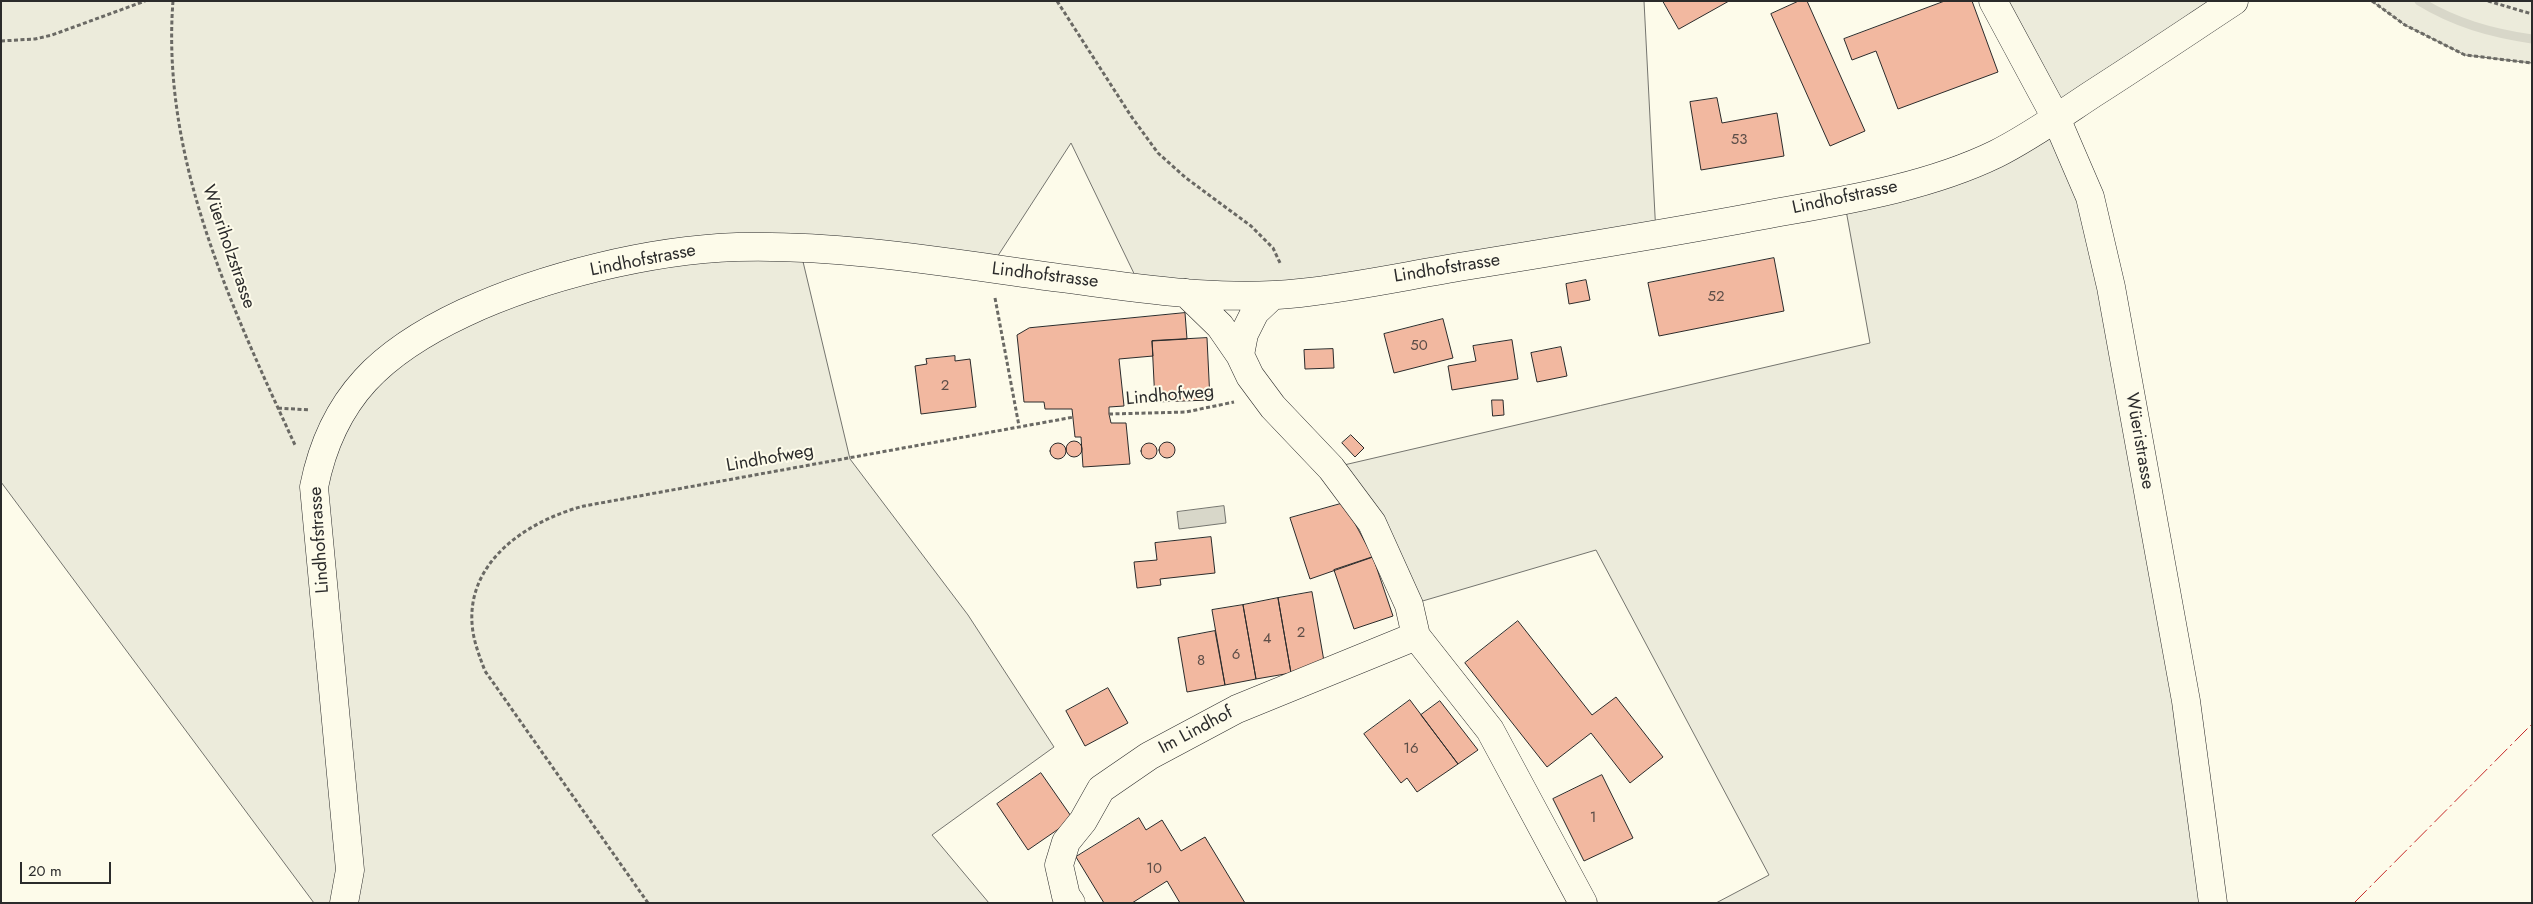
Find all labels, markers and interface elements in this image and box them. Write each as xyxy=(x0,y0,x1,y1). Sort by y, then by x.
house number: 53 xyxy=(1731,131,1747,149)
street label: Lindhofstrasse xyxy=(1790,176,1900,220)
street label: Wüeriholzstrasse xyxy=(197,182,259,312)
street label: Lindhofstrasse xyxy=(588,240,698,282)
street label: Lindhofstrasse xyxy=(1392,250,1502,288)
street label: Lindhofstrasse xyxy=(991,259,1099,293)
house number: 52 xyxy=(1708,288,1724,306)
house number: 50 xyxy=(1410,337,1428,355)
house number: 2 xyxy=(941,377,949,395)
street label: Lindhofweg xyxy=(1125,381,1215,411)
street label: Wüeristrasse xyxy=(2120,391,2158,491)
street label: Lindhofweg xyxy=(725,441,815,477)
street label: Lindhofstrasse xyxy=(305,486,335,594)
house number: 2 xyxy=(1297,624,1305,642)
house number: 4 xyxy=(1263,630,1271,648)
house number: 6 xyxy=(1232,646,1240,664)
house number: 8 xyxy=(1197,652,1205,670)
street label: Im Lindhof xyxy=(1155,703,1237,759)
house number: 16 xyxy=(1403,740,1419,758)
house number: 1 xyxy=(1590,809,1596,827)
scale bar xyxy=(22,852,114,884)
text: 20 m xyxy=(28,860,62,882)
house number: 10 xyxy=(1146,860,1162,878)

